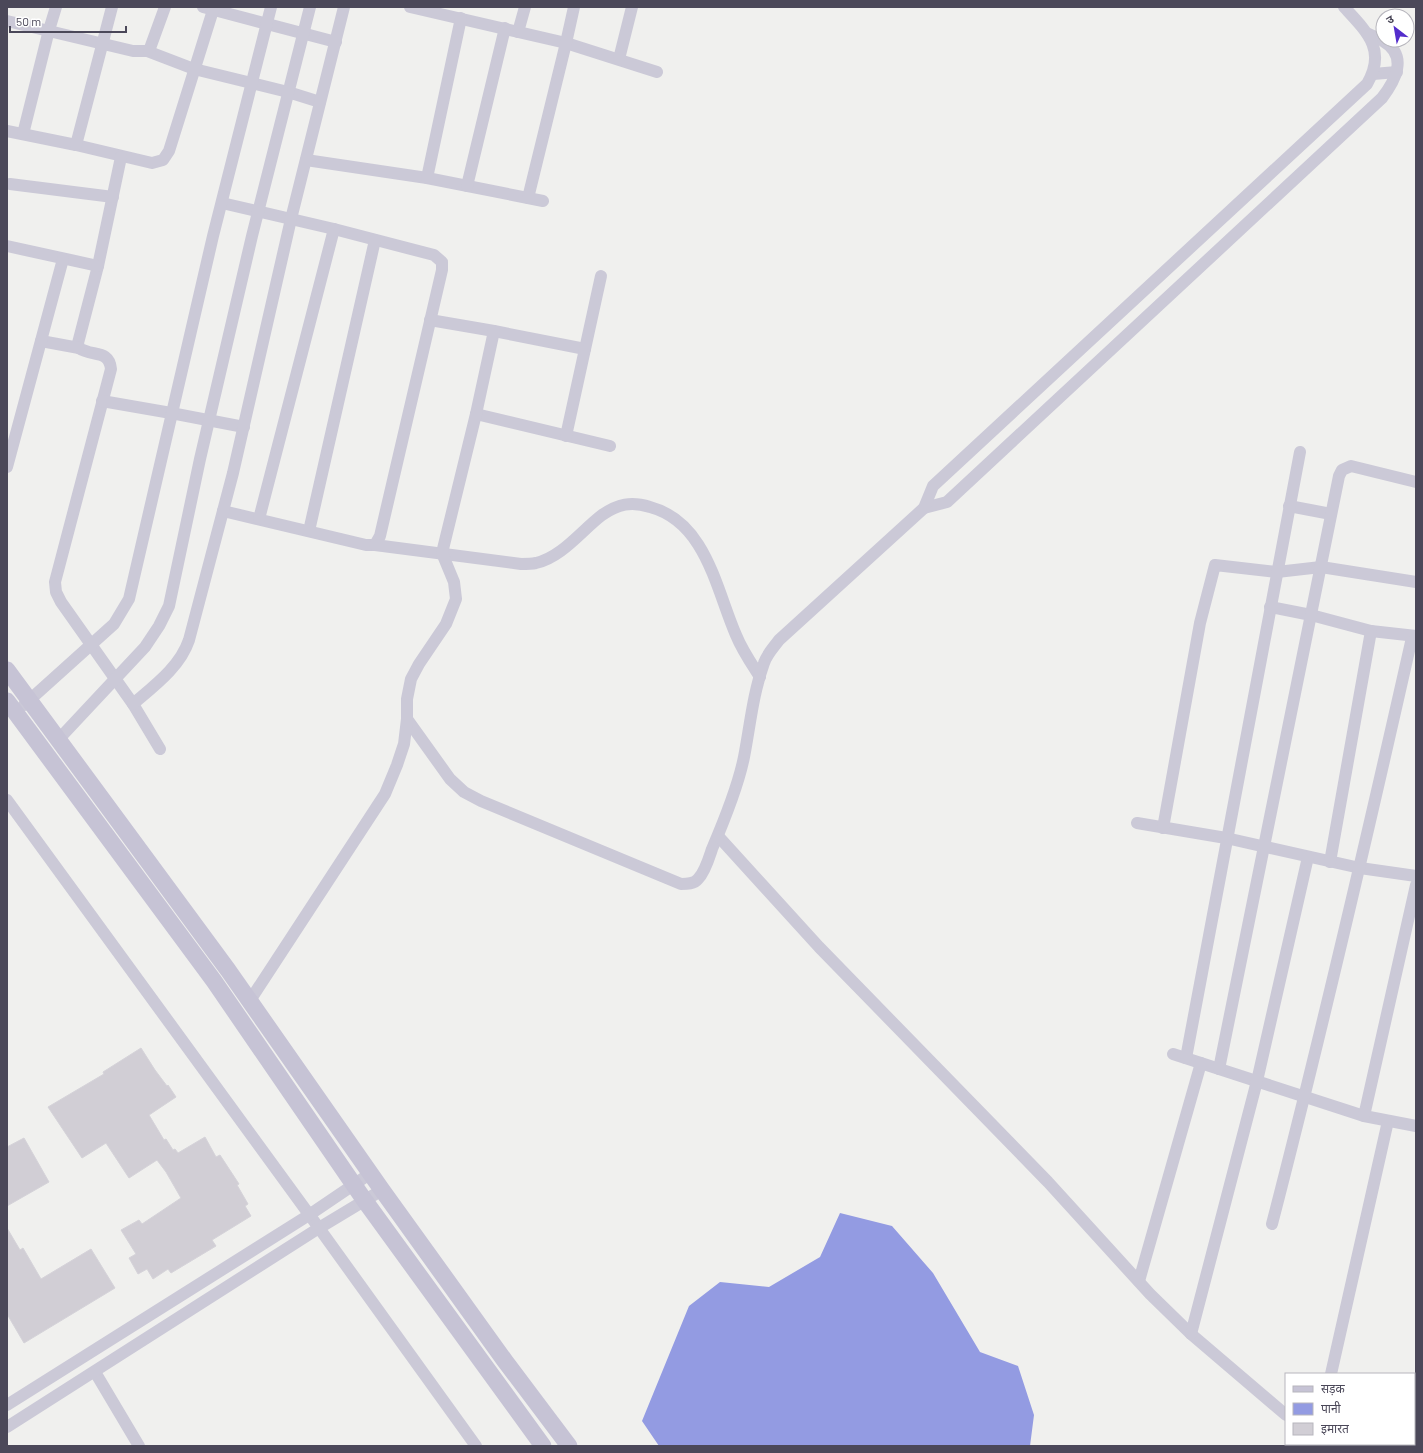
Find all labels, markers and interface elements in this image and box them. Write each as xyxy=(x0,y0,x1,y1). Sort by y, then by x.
scale bar xyxy=(10,8,126,34)
north arrow xyxy=(1375,8,1415,48)
text: उ xyxy=(1383,11,1396,26)
text: 50 m xyxy=(16,14,41,28)
legend xyxy=(1285,1373,1415,1445)
text: सड़क xyxy=(1321,1381,1346,1396)
text: पानी xyxy=(1321,1401,1342,1415)
text: इमारत xyxy=(1321,1421,1350,1436)

